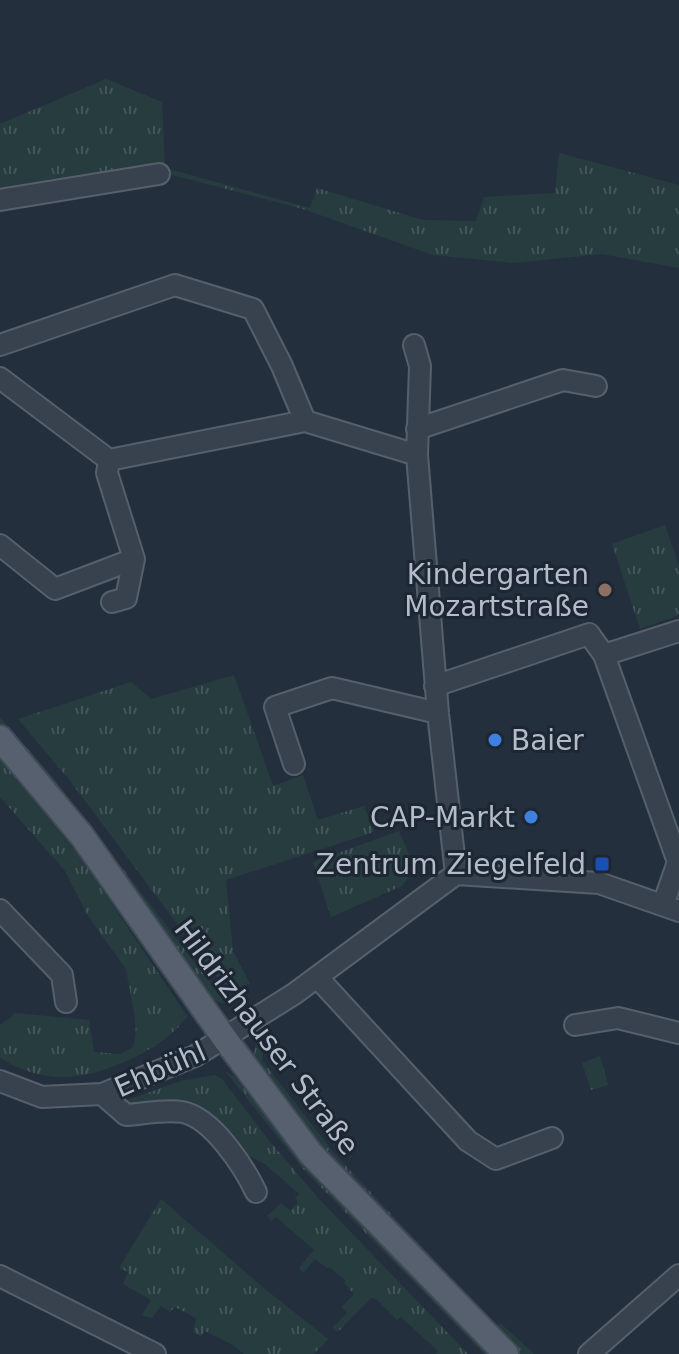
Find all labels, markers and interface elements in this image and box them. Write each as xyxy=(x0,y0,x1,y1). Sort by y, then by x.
place label: Kindergarten Mozartstraße xyxy=(404,558,589,623)
marker: Kindergarten Mozartstraße xyxy=(596,581,614,599)
place label: Baier xyxy=(511,724,584,757)
marker: Baier xyxy=(486,731,504,749)
place label: CAP-Markt xyxy=(370,801,515,834)
marker: CAP-Markt xyxy=(522,808,540,826)
place label: Zentrum Ziegelfeld xyxy=(316,848,586,881)
marker: Zentrum Ziegelfeld xyxy=(593,855,611,873)
street label: Hildrizhauser Straße xyxy=(167,913,366,1161)
street label: Ehbühl xyxy=(109,1035,211,1104)

